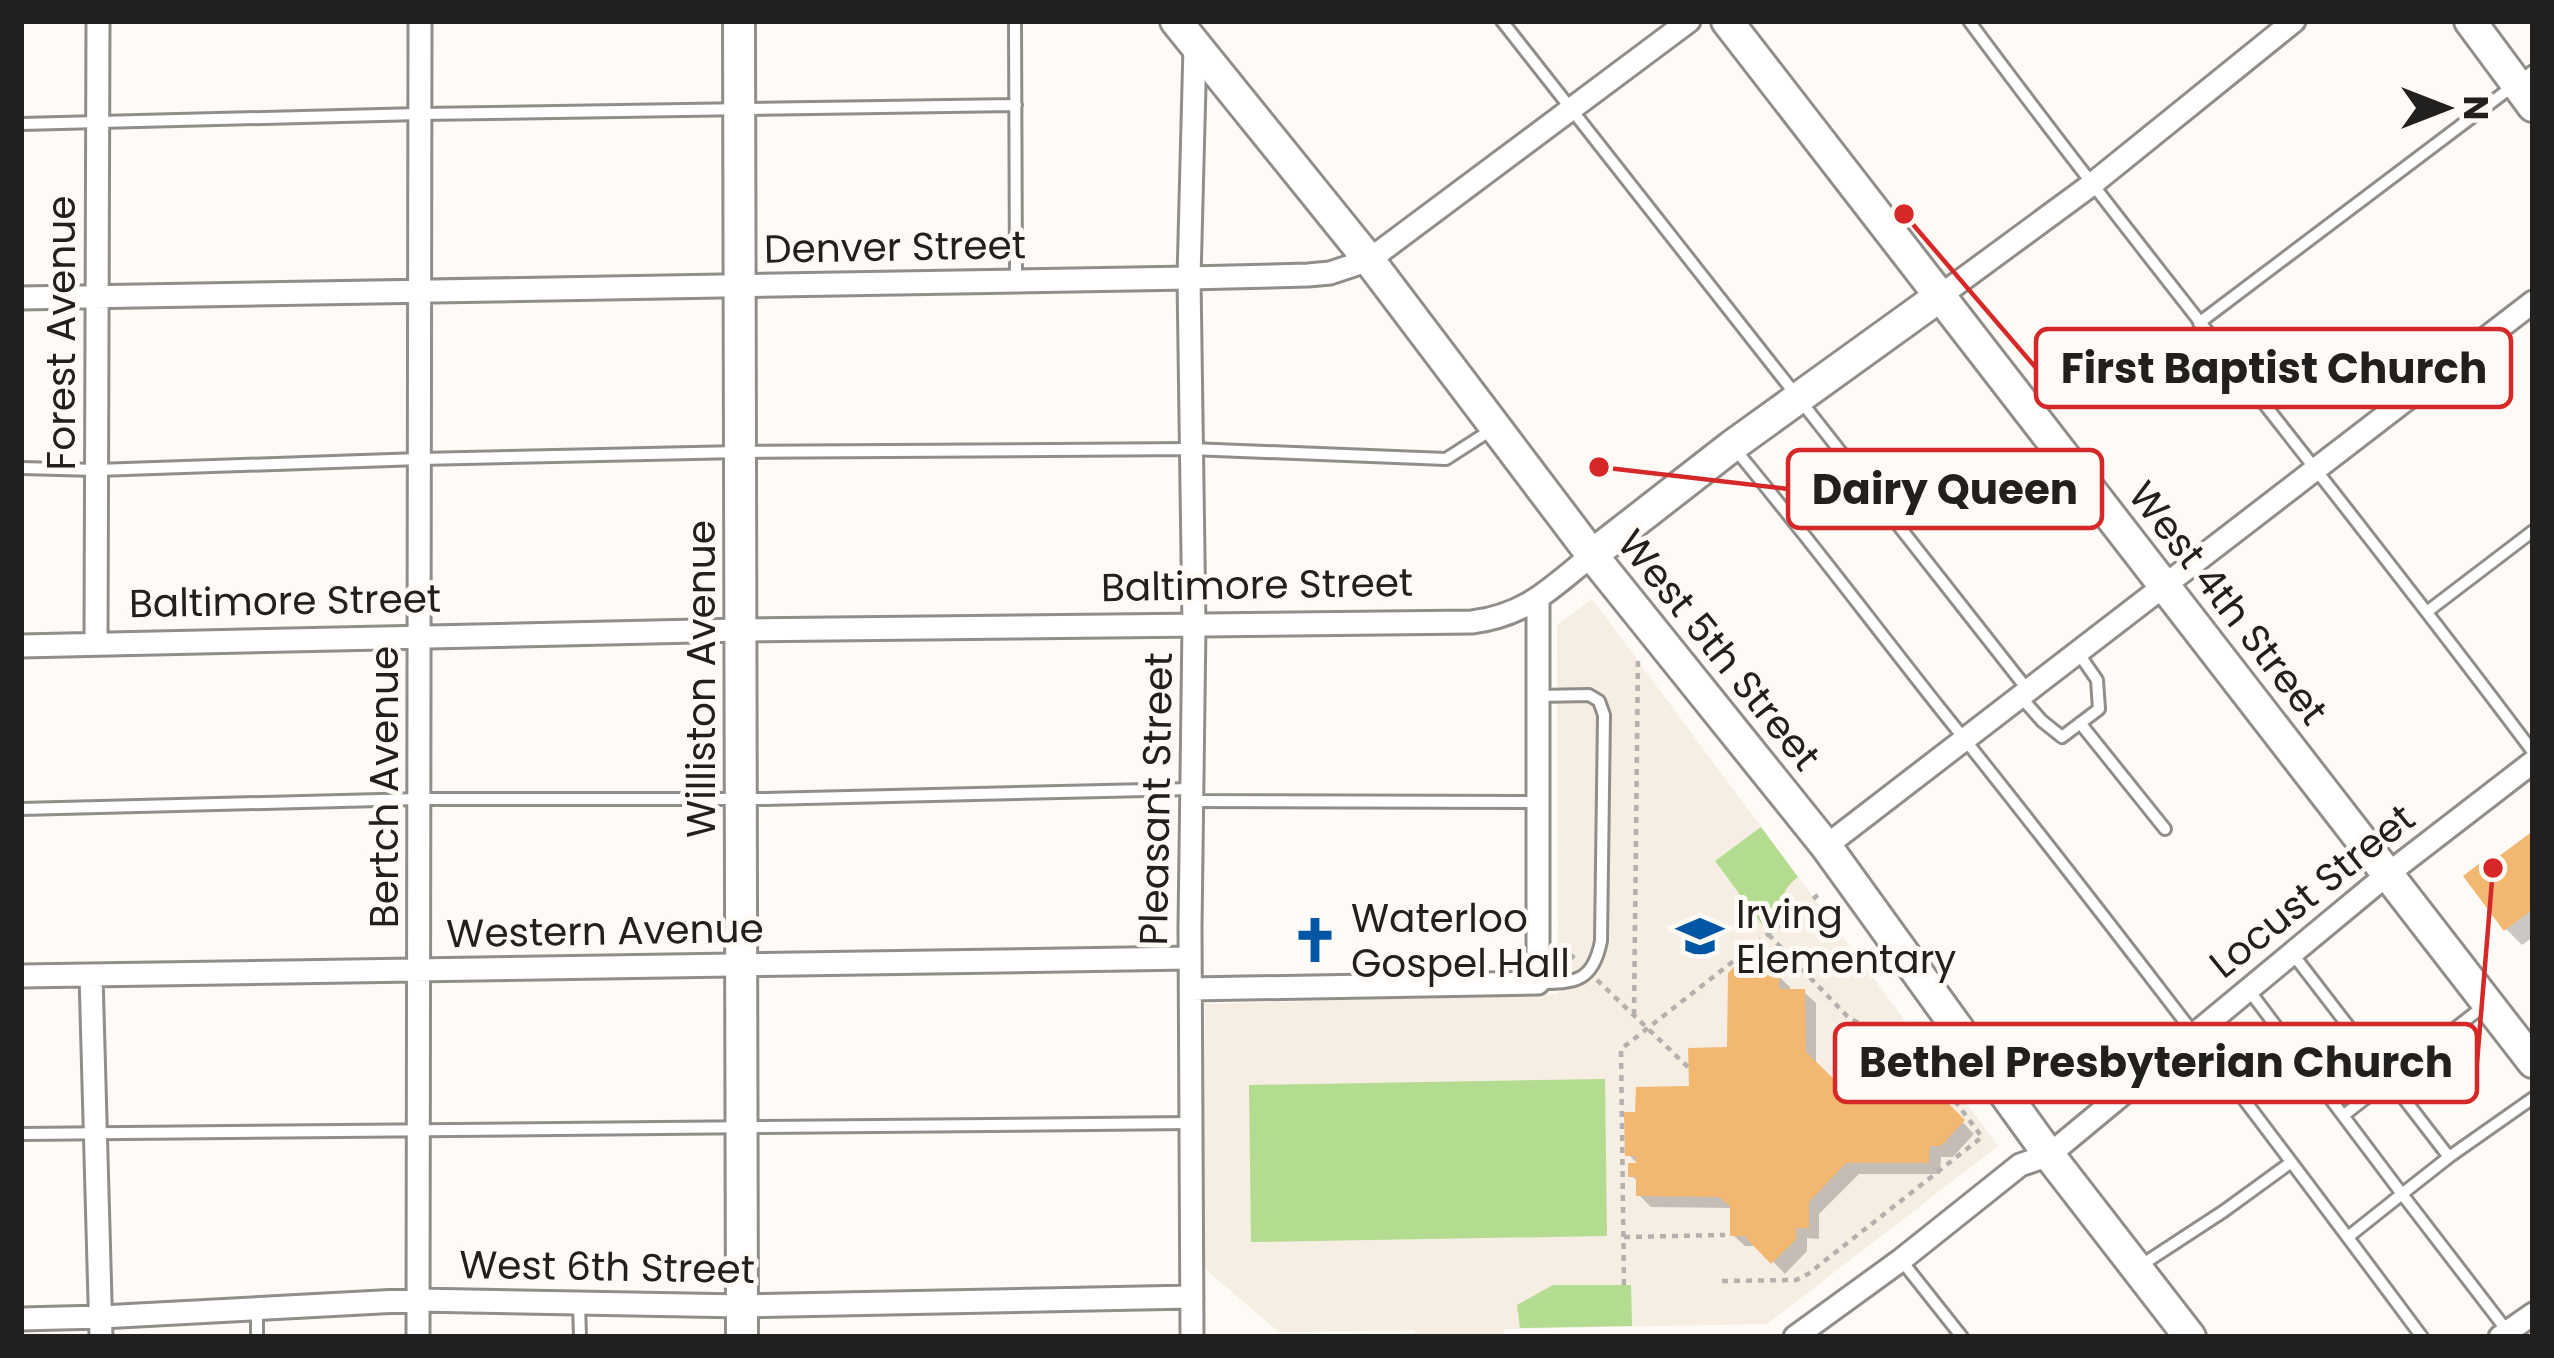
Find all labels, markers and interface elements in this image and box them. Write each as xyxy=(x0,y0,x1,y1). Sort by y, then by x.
north arrow xyxy=(2386,48,2506,168)
text: N xyxy=(2452,96,2499,120)
street label: Forest Avenue xyxy=(34,196,89,470)
street label: Denver Street xyxy=(764,217,1026,277)
callout: First Baptist Church xyxy=(2036,329,2511,407)
text: First Baptist Church xyxy=(2061,339,2487,398)
callout: Dairy Queen xyxy=(1788,450,2102,528)
text: Dairy Queen xyxy=(1812,460,2078,519)
street label: West 4th Street xyxy=(2115,470,2341,736)
street label: West 5th Street xyxy=(1605,518,1833,782)
street label: Williston Avenue xyxy=(674,520,729,838)
street label: Baltimore Street xyxy=(1100,555,1414,615)
street label: Baltimore Street xyxy=(128,571,442,631)
street label: Bertch Avenue xyxy=(357,646,412,928)
street label: Pleasant Street xyxy=(1126,652,1186,946)
street label: Locust Street xyxy=(2198,791,2426,991)
place label: Irving Elementary xyxy=(1736,887,1956,987)
place label: Waterloo Gospel Hall xyxy=(1351,891,1570,991)
street label: Western Avenue xyxy=(446,901,764,961)
school or university icon: Irving Elementary xyxy=(1675,911,1725,961)
church icon: Waterloo Gospel Hall xyxy=(1290,915,1340,965)
callout: Bethel Presbyterian Church xyxy=(1835,1024,2477,1102)
text: Bethel Presbyterian Church xyxy=(1859,1033,2453,1092)
street label: West 6th Street xyxy=(459,1237,755,1297)

